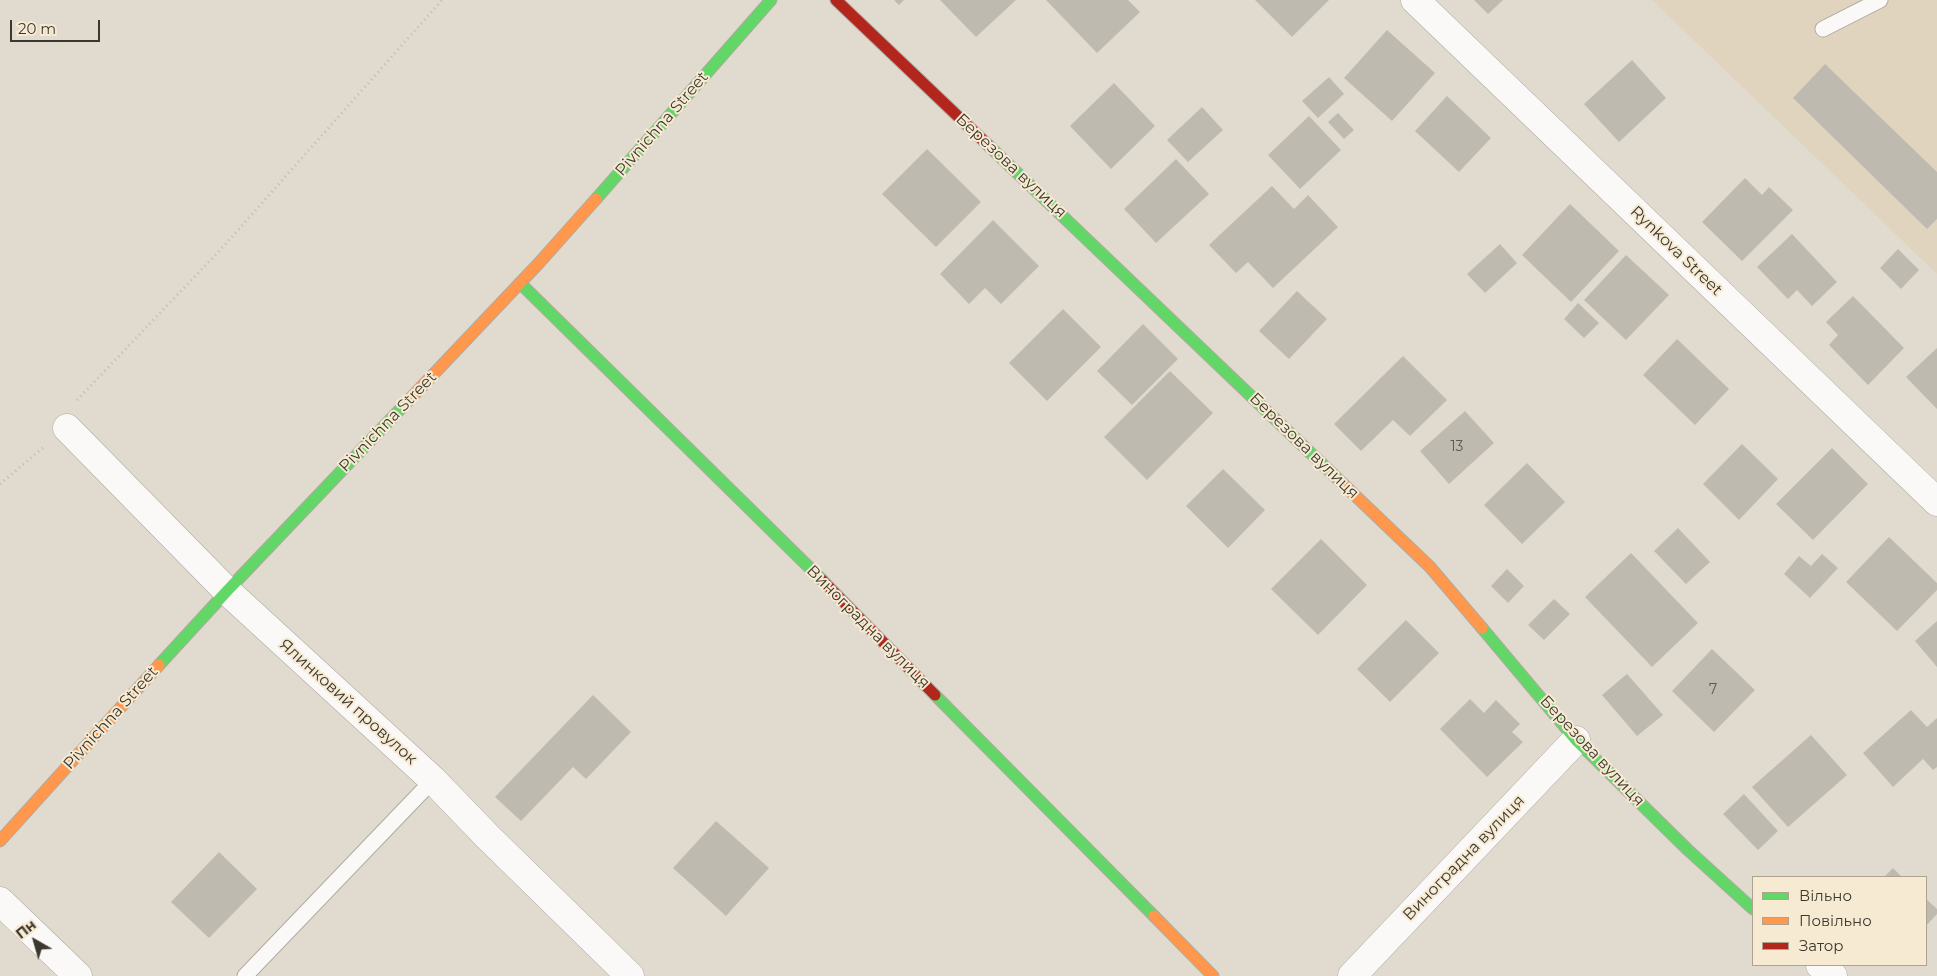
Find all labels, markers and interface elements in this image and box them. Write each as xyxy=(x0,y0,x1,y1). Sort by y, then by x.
scale bar xyxy=(12,10,102,42)
text: 20 m xyxy=(18,19,56,38)
street label: Pivnichna Street xyxy=(611,68,713,180)
street label: Березова вулиця xyxy=(952,110,1070,222)
street label: Rynkova Street xyxy=(1626,202,1726,300)
street label: Pivnichna Street xyxy=(335,368,441,476)
street label: Березова вулиця xyxy=(1245,389,1363,503)
house number: 13 xyxy=(1451,439,1463,455)
street label: Виноградна вулиця xyxy=(802,561,934,693)
street label: Ялинковий провулок xyxy=(275,635,421,769)
street label: Pivnichna Street xyxy=(60,662,162,774)
house number: 7 xyxy=(1709,682,1717,698)
street label: Березова вулиця xyxy=(1536,692,1648,810)
street label: Виноградна вулиця xyxy=(1399,791,1529,925)
legend xyxy=(1752,876,1927,966)
text: Вільно xyxy=(1799,886,1852,905)
text: Повільно xyxy=(1799,911,1872,930)
north arrow xyxy=(10,916,60,966)
text: Пн xyxy=(12,916,40,943)
text: Затор xyxy=(1799,936,1844,955)

